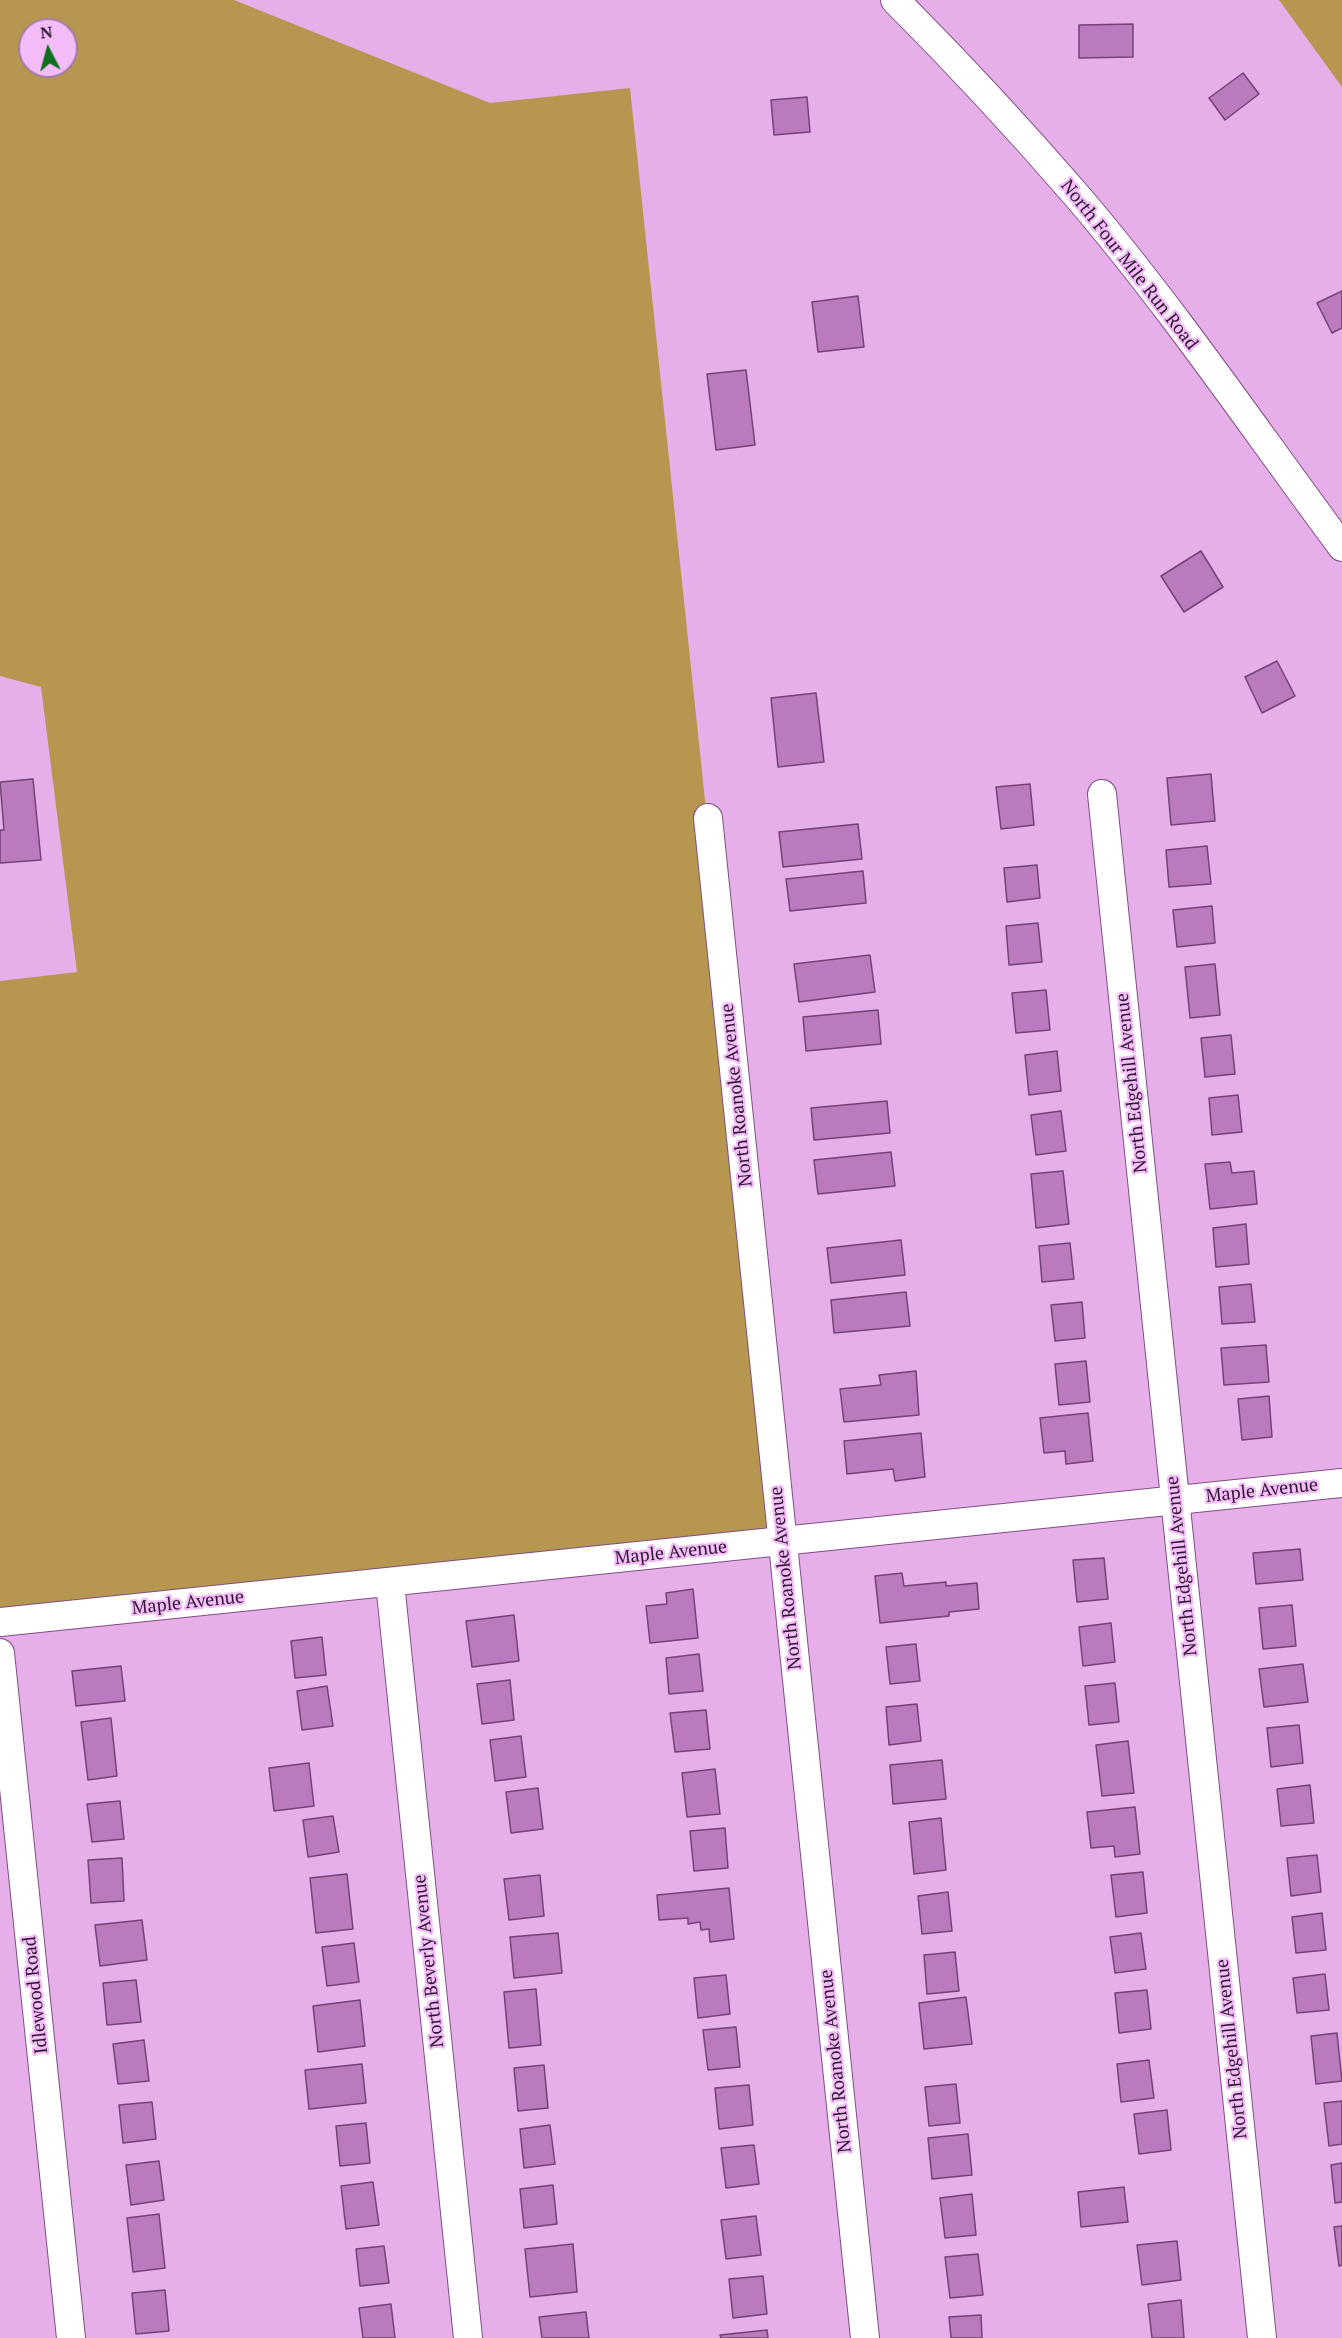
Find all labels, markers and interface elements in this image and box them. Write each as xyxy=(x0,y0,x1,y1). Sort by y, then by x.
north arrow xyxy=(18,18,78,78)
text: N xyxy=(39,21,54,44)
street label: North Four Mile Run Road xyxy=(1056,176,1202,354)
street label: North Edgehill Avenue xyxy=(1112,992,1152,1174)
street label: North Roanoke Avenue xyxy=(717,1002,757,1188)
street label: Maple Avenue xyxy=(1205,1474,1319,1508)
street label: North Edgehill Avenue xyxy=(1162,1475,1202,1657)
street label: North Roanoke Avenue xyxy=(766,1485,806,1671)
street label: Maple Avenue xyxy=(614,1536,728,1570)
street label: Maple Avenue xyxy=(131,1586,245,1620)
street label: North Beverly Avenue xyxy=(409,1873,449,2049)
street label: Idlewood Road xyxy=(19,1935,53,2055)
street label: North Edgehill Avenue xyxy=(1212,1958,1252,2140)
street label: North Roanoke Avenue xyxy=(816,1968,856,2154)

